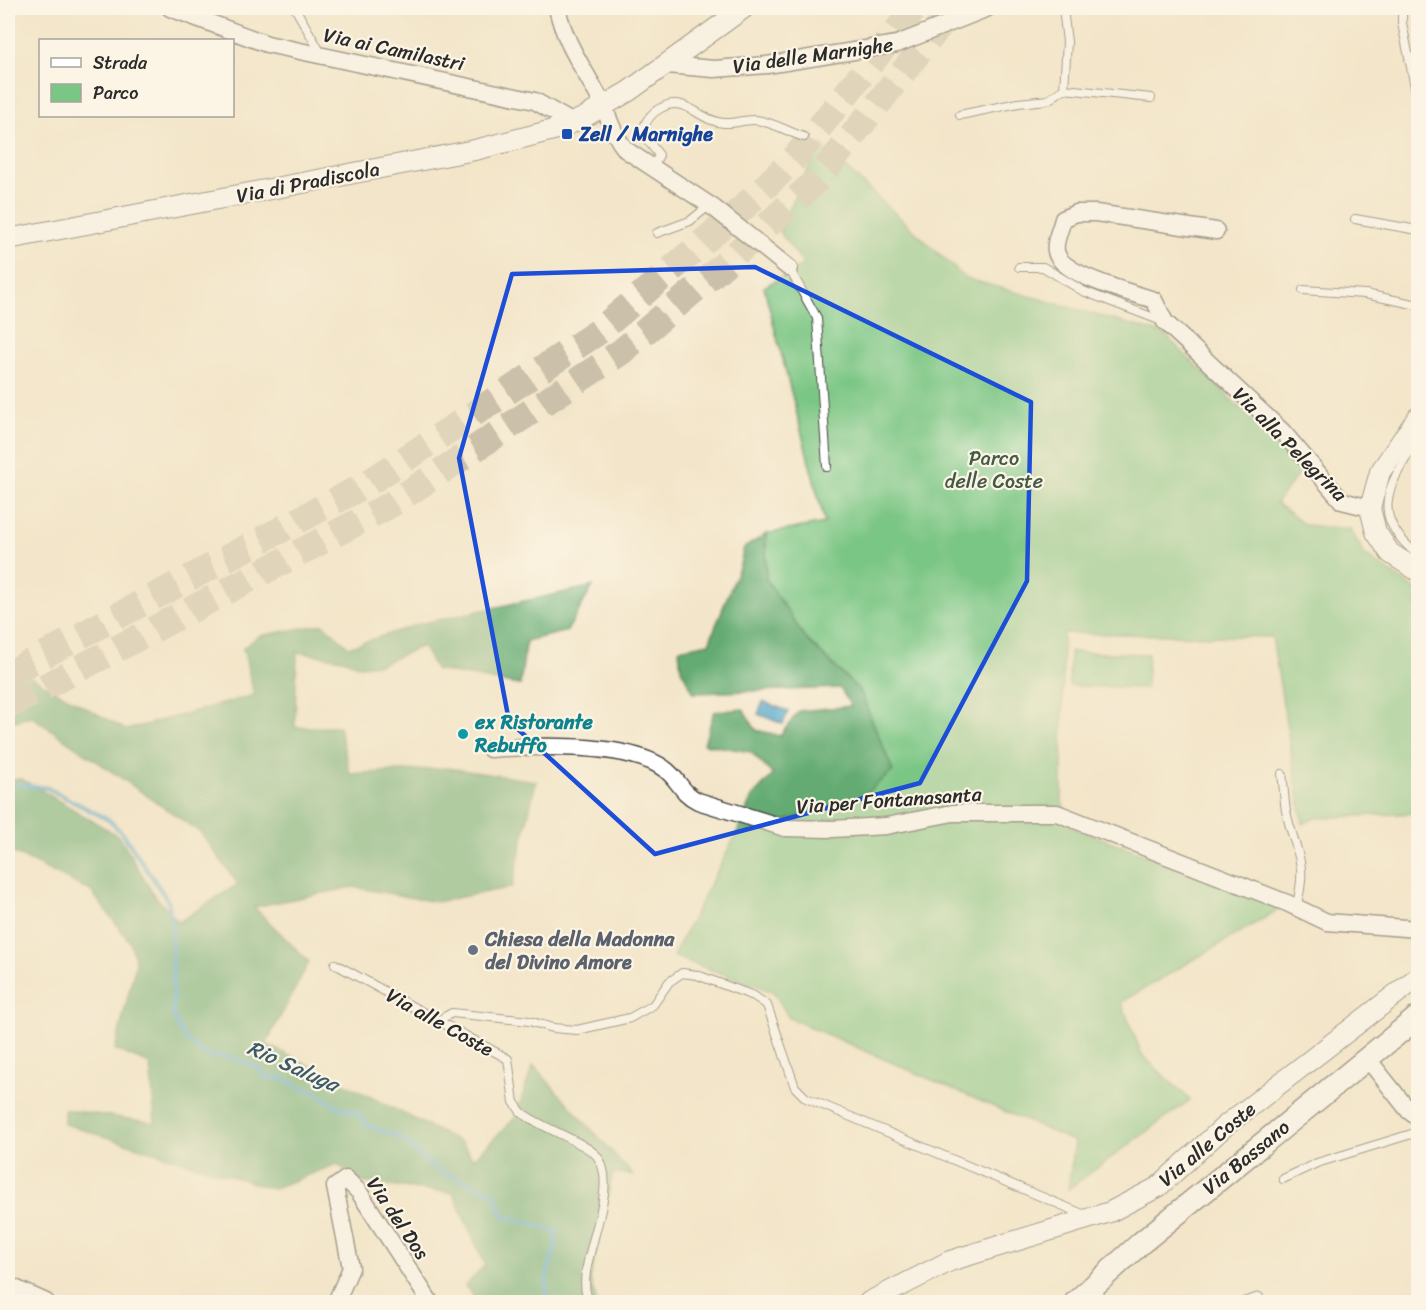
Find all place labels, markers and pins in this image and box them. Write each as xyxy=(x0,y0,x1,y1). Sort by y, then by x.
place label: Zell / Marnighe xyxy=(578,117,713,152)
marker: Zell / Marnighe xyxy=(560,127,574,141)
place label: ex Ristorante Rebuffo xyxy=(474,705,594,763)
marker: ex Ristorante Rebuffo xyxy=(456,727,470,741)
place label: Chiesa della Madonna del Divino Amore xyxy=(484,922,675,980)
marker: Chiesa della Madonna del Divino Amore xyxy=(466,943,480,957)

